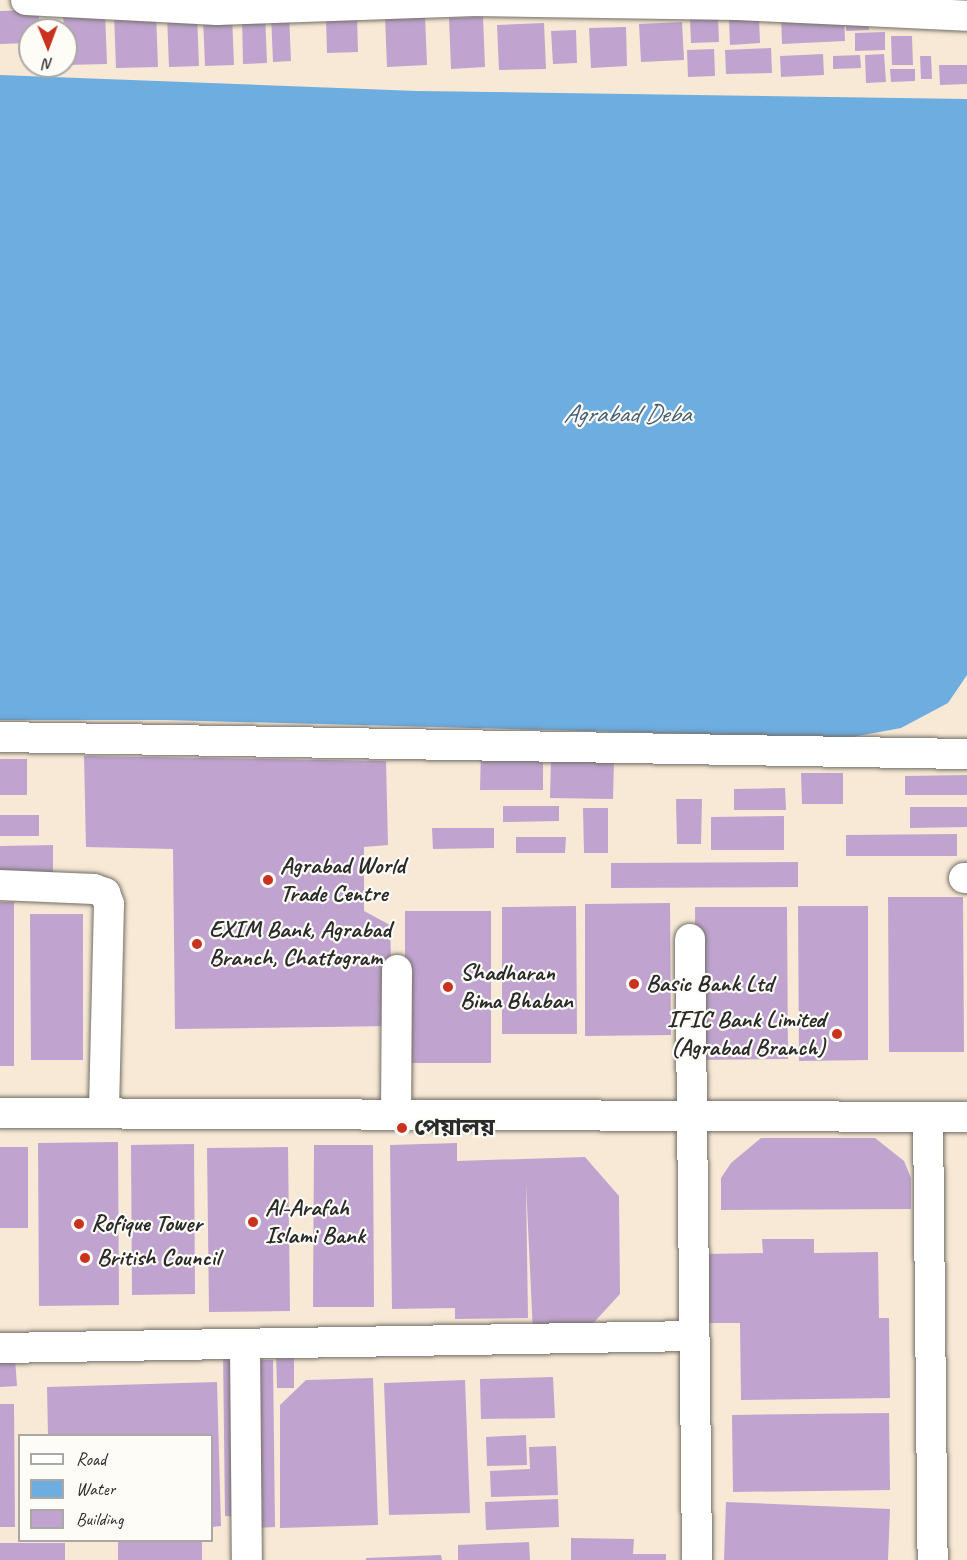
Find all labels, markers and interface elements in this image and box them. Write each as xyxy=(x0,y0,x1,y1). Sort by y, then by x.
north arrow xyxy=(18,18,78,78)
text: N xyxy=(43,54,53,74)
water label: Agrabad Deba xyxy=(564,398,690,430)
place label: Agrabad World Trade Centre xyxy=(280,852,405,908)
marker: Agrabad World Trade Centre xyxy=(261,873,275,887)
place label: EXIM Bank, Agrabad Branch, Chattogram xyxy=(209,916,391,972)
marker: EXIM Bank, Agrabad Branch, Chattogram xyxy=(190,937,204,951)
place label: Shadharan Bima Bhaban xyxy=(460,959,573,1015)
place label: Basic Bank Ltd xyxy=(646,970,773,998)
marker: Basic Bank Ltd xyxy=(627,977,641,991)
marker: Shadharan Bima Bhaban xyxy=(441,980,455,994)
place label: IFIC Bank Limited (Agrabad Branch) xyxy=(667,1006,825,1062)
marker: IFIC Bank Limited (Agrabad Branch) xyxy=(830,1027,844,1041)
place label: পেয়ালয় xyxy=(414,1114,495,1142)
marker: পেয়ালয় xyxy=(395,1121,409,1135)
place label: Al-Arafah Islami Bank xyxy=(265,1194,365,1250)
place label: Rofique Tower xyxy=(91,1210,202,1238)
marker: Al-Arafah Islami Bank xyxy=(246,1215,260,1229)
marker: Rofique Tower xyxy=(72,1217,86,1231)
place label: British Council xyxy=(97,1244,219,1272)
marker: British Council xyxy=(78,1251,92,1265)
legend xyxy=(18,1434,213,1542)
text: Road xyxy=(76,1448,106,1470)
text: Water xyxy=(76,1478,115,1500)
text: Building xyxy=(76,1508,123,1530)

